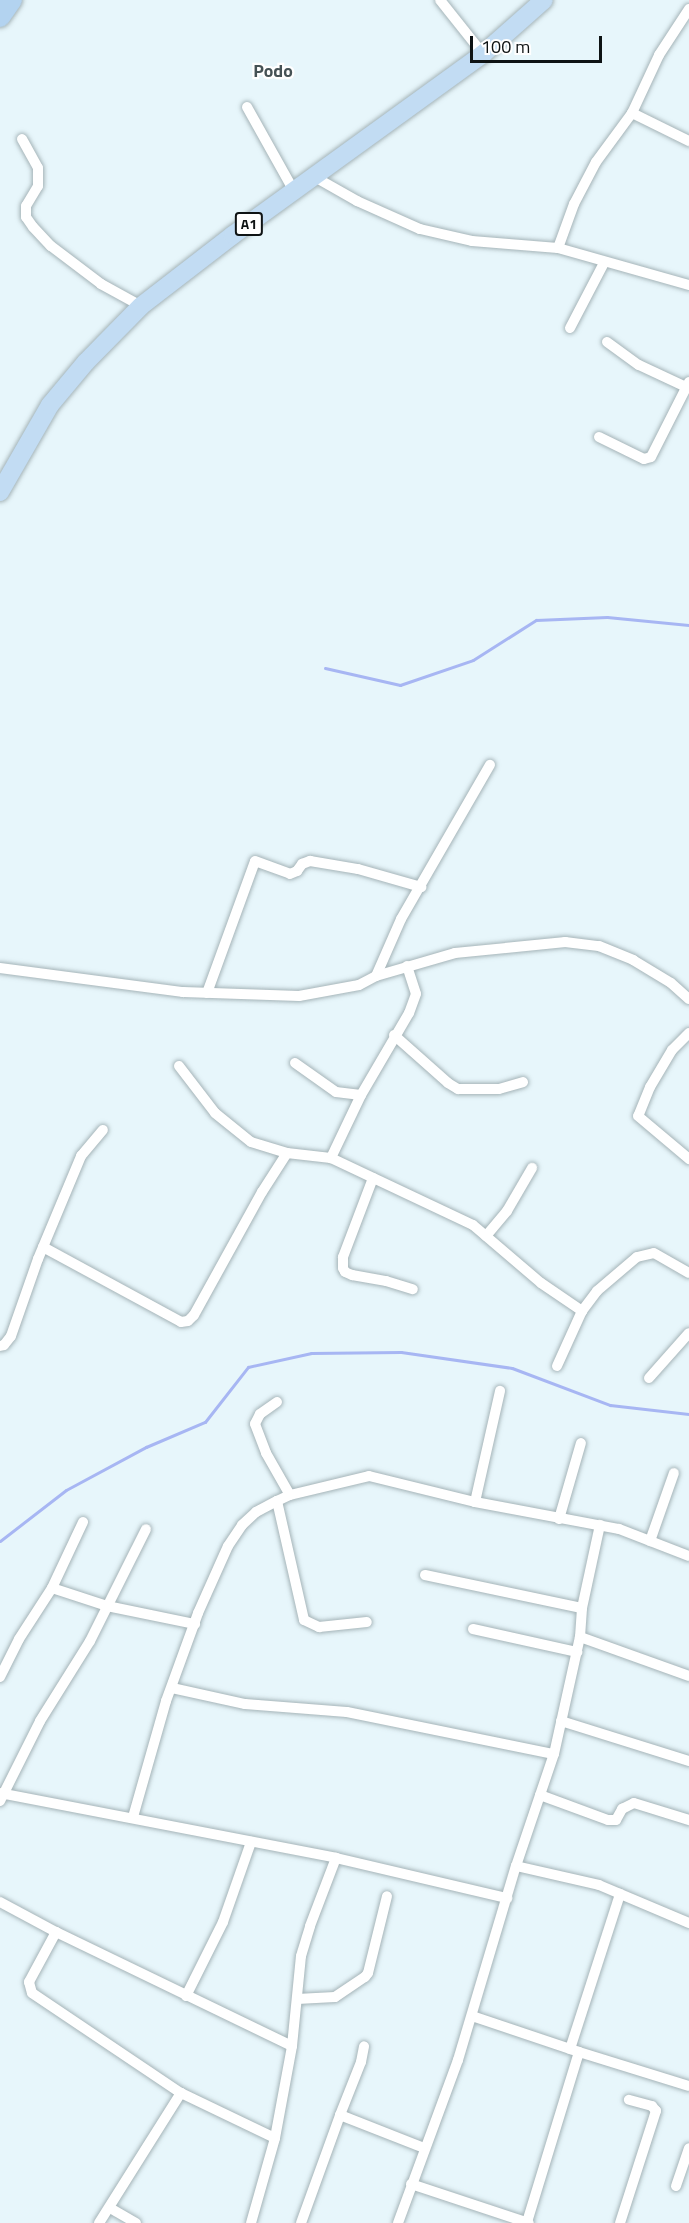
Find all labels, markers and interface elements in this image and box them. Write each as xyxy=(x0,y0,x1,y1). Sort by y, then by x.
scale bar xyxy=(473,24,605,62)
text: 100 m xyxy=(481,33,530,60)
district label: Podo xyxy=(253,60,293,82)
road number: A1 xyxy=(234,213,264,235)

